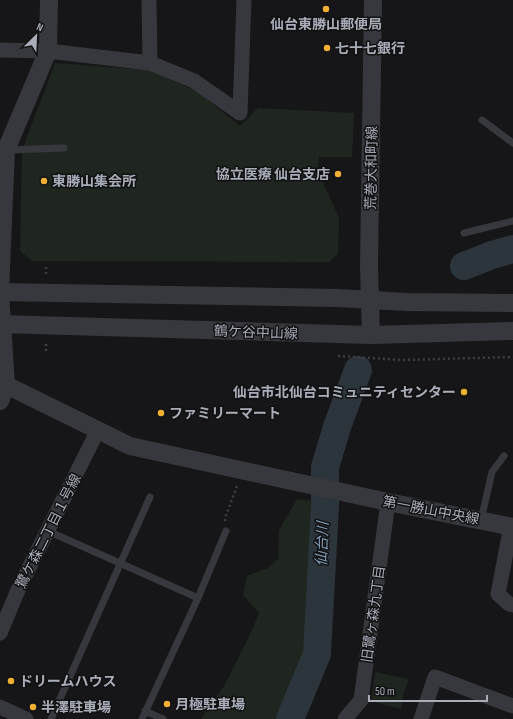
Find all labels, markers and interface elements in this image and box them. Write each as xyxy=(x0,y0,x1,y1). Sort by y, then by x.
marker: 仙台東勝山郵便局 xyxy=(321,4,331,14)
north arrow xyxy=(16,16,56,56)
place label: 仙台東勝山郵便局 xyxy=(270,16,382,33)
text: N xyxy=(35,20,45,35)
place label: 七十七銀行 xyxy=(335,40,405,57)
marker: 七十七銀行 xyxy=(322,43,332,53)
street label: 荒巻大和町線 xyxy=(362,126,381,210)
place label: 協立医療 仙台支店 xyxy=(216,166,330,183)
marker: 協立医療 仙台支店 xyxy=(333,169,343,179)
place label: 東勝山集会所 xyxy=(52,173,136,190)
marker: 東勝山集会所 xyxy=(39,176,49,186)
street label: 鶴ケ谷中山線 xyxy=(214,323,298,342)
place label: 仙台市北仙台コミュニティセンター xyxy=(233,384,456,401)
marker: 仙台市北仙台コミュニティセンター xyxy=(459,387,469,397)
place label: ファミリーマート xyxy=(169,405,281,422)
marker: ファミリーマート xyxy=(156,408,166,418)
street label: 鷺ケ森二丁目１号線 xyxy=(12,471,85,591)
street label: 第一勝山中央線 xyxy=(381,493,481,528)
water label: 仙台川 xyxy=(312,519,333,567)
street label: 旧鷺ヶ森九丁目 xyxy=(358,564,389,664)
place label: ドリームハウス xyxy=(19,673,117,690)
marker: ドリームハウス xyxy=(6,676,16,686)
scale bar xyxy=(369,677,487,703)
text: 50 m xyxy=(375,684,395,699)
place label: 月極駐車場 xyxy=(175,696,245,713)
place label: 半澤駐車場 xyxy=(41,699,111,716)
marker: 月極駐車場 xyxy=(162,699,172,709)
marker: 半澤駐車場 xyxy=(28,702,38,712)

